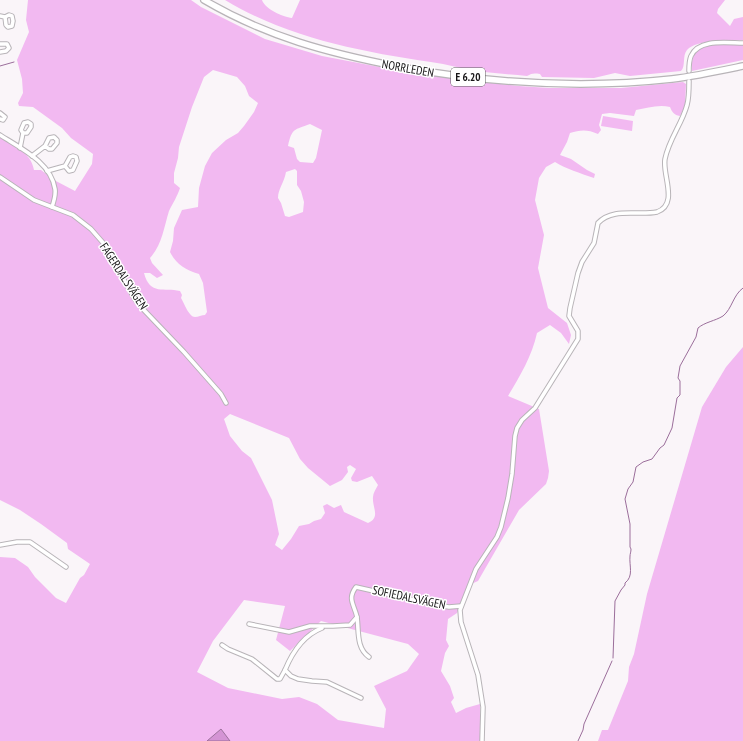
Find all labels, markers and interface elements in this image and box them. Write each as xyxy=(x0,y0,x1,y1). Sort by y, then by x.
street label: NORRLEDEN xyxy=(381,56,435,80)
road number: E 6.20 xyxy=(451,68,485,86)
street label: FAGERDALSVÄGEN xyxy=(97,240,151,312)
street label: SOFIEDALSVÄGEN xyxy=(371,582,447,612)

